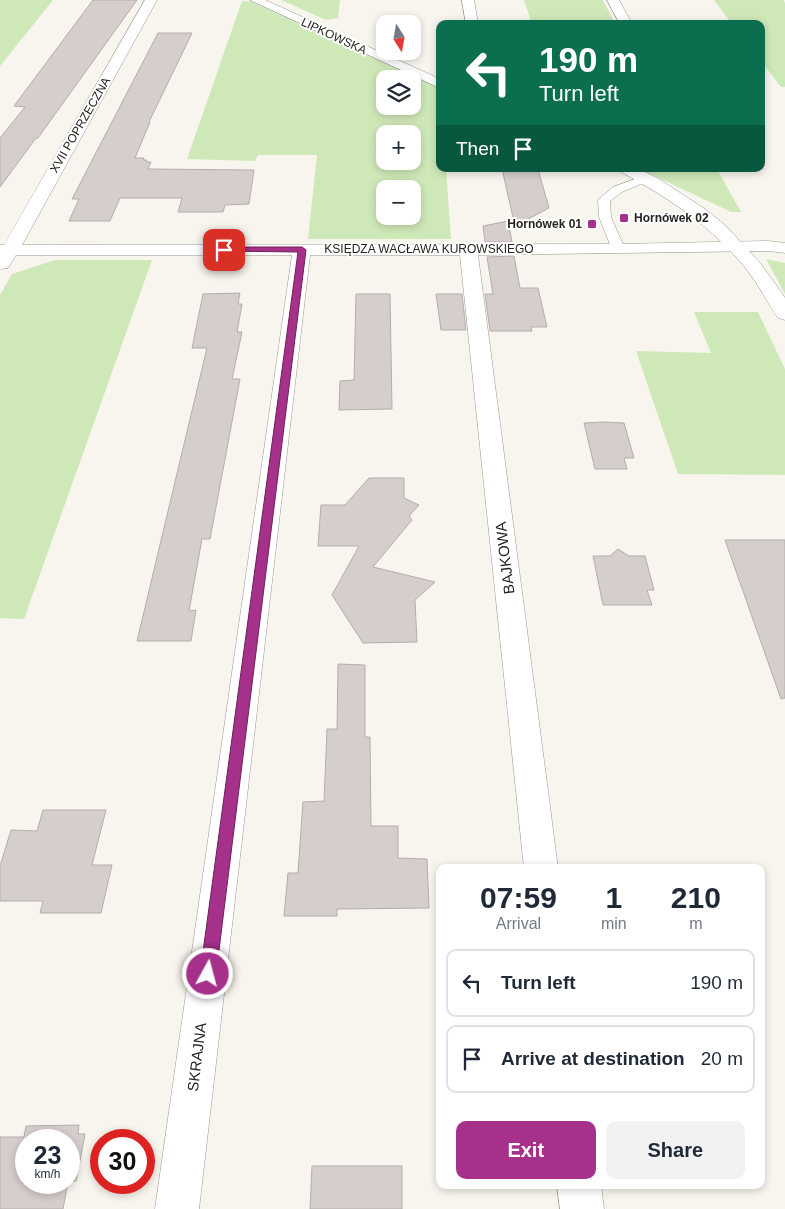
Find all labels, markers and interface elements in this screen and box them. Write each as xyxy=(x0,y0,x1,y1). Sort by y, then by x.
street label: LIPKOWSKA xyxy=(299,15,369,57)
north arrow xyxy=(376,15,421,60)
map controls xyxy=(376,15,421,225)
icon: left xyxy=(456,40,521,105)
text: 190 m xyxy=(539,40,638,79)
button: layers xyxy=(376,70,421,115)
street label: XVII POPRZECZNA xyxy=(47,75,113,175)
text: Turn left xyxy=(539,81,619,106)
button: + xyxy=(376,125,421,170)
icon: arrive xyxy=(509,135,537,163)
text: Then xyxy=(456,138,499,159)
button: − xyxy=(376,180,421,225)
place label: Hornówek 02 xyxy=(634,211,709,225)
marker: Hornówek 02 xyxy=(618,212,630,224)
place label: Hornówek 01 xyxy=(507,217,582,231)
marker: Hornówek 01 xyxy=(586,218,598,230)
pin xyxy=(203,229,245,271)
icon: arrive xyxy=(210,236,238,264)
street label: KSIĘDZA WACŁAWA KUROWSKIEGO xyxy=(324,242,534,256)
street label: BAJKOWA xyxy=(492,521,517,595)
text: 07:59 xyxy=(480,881,557,914)
text: 1 xyxy=(605,881,622,914)
text: 210 xyxy=(671,881,721,914)
text: Arrival xyxy=(496,915,541,932)
text: min xyxy=(601,915,627,932)
text: m xyxy=(689,915,702,932)
position arrow xyxy=(181,947,233,999)
icon: left xyxy=(458,969,486,997)
text: Turn left xyxy=(501,972,576,993)
text: 190 m xyxy=(690,972,743,993)
street label: SKRAJNA xyxy=(184,1022,209,1092)
icon: arrive xyxy=(458,1045,486,1073)
text: Arrive at destination xyxy=(501,1048,685,1069)
text: 20 m xyxy=(701,1048,743,1069)
button: Exit xyxy=(456,1121,596,1179)
button: Share xyxy=(606,1121,745,1179)
speed limit sign: 30 xyxy=(90,1129,155,1194)
text: 23 xyxy=(34,1141,61,1169)
text: km/h xyxy=(34,1167,61,1181)

